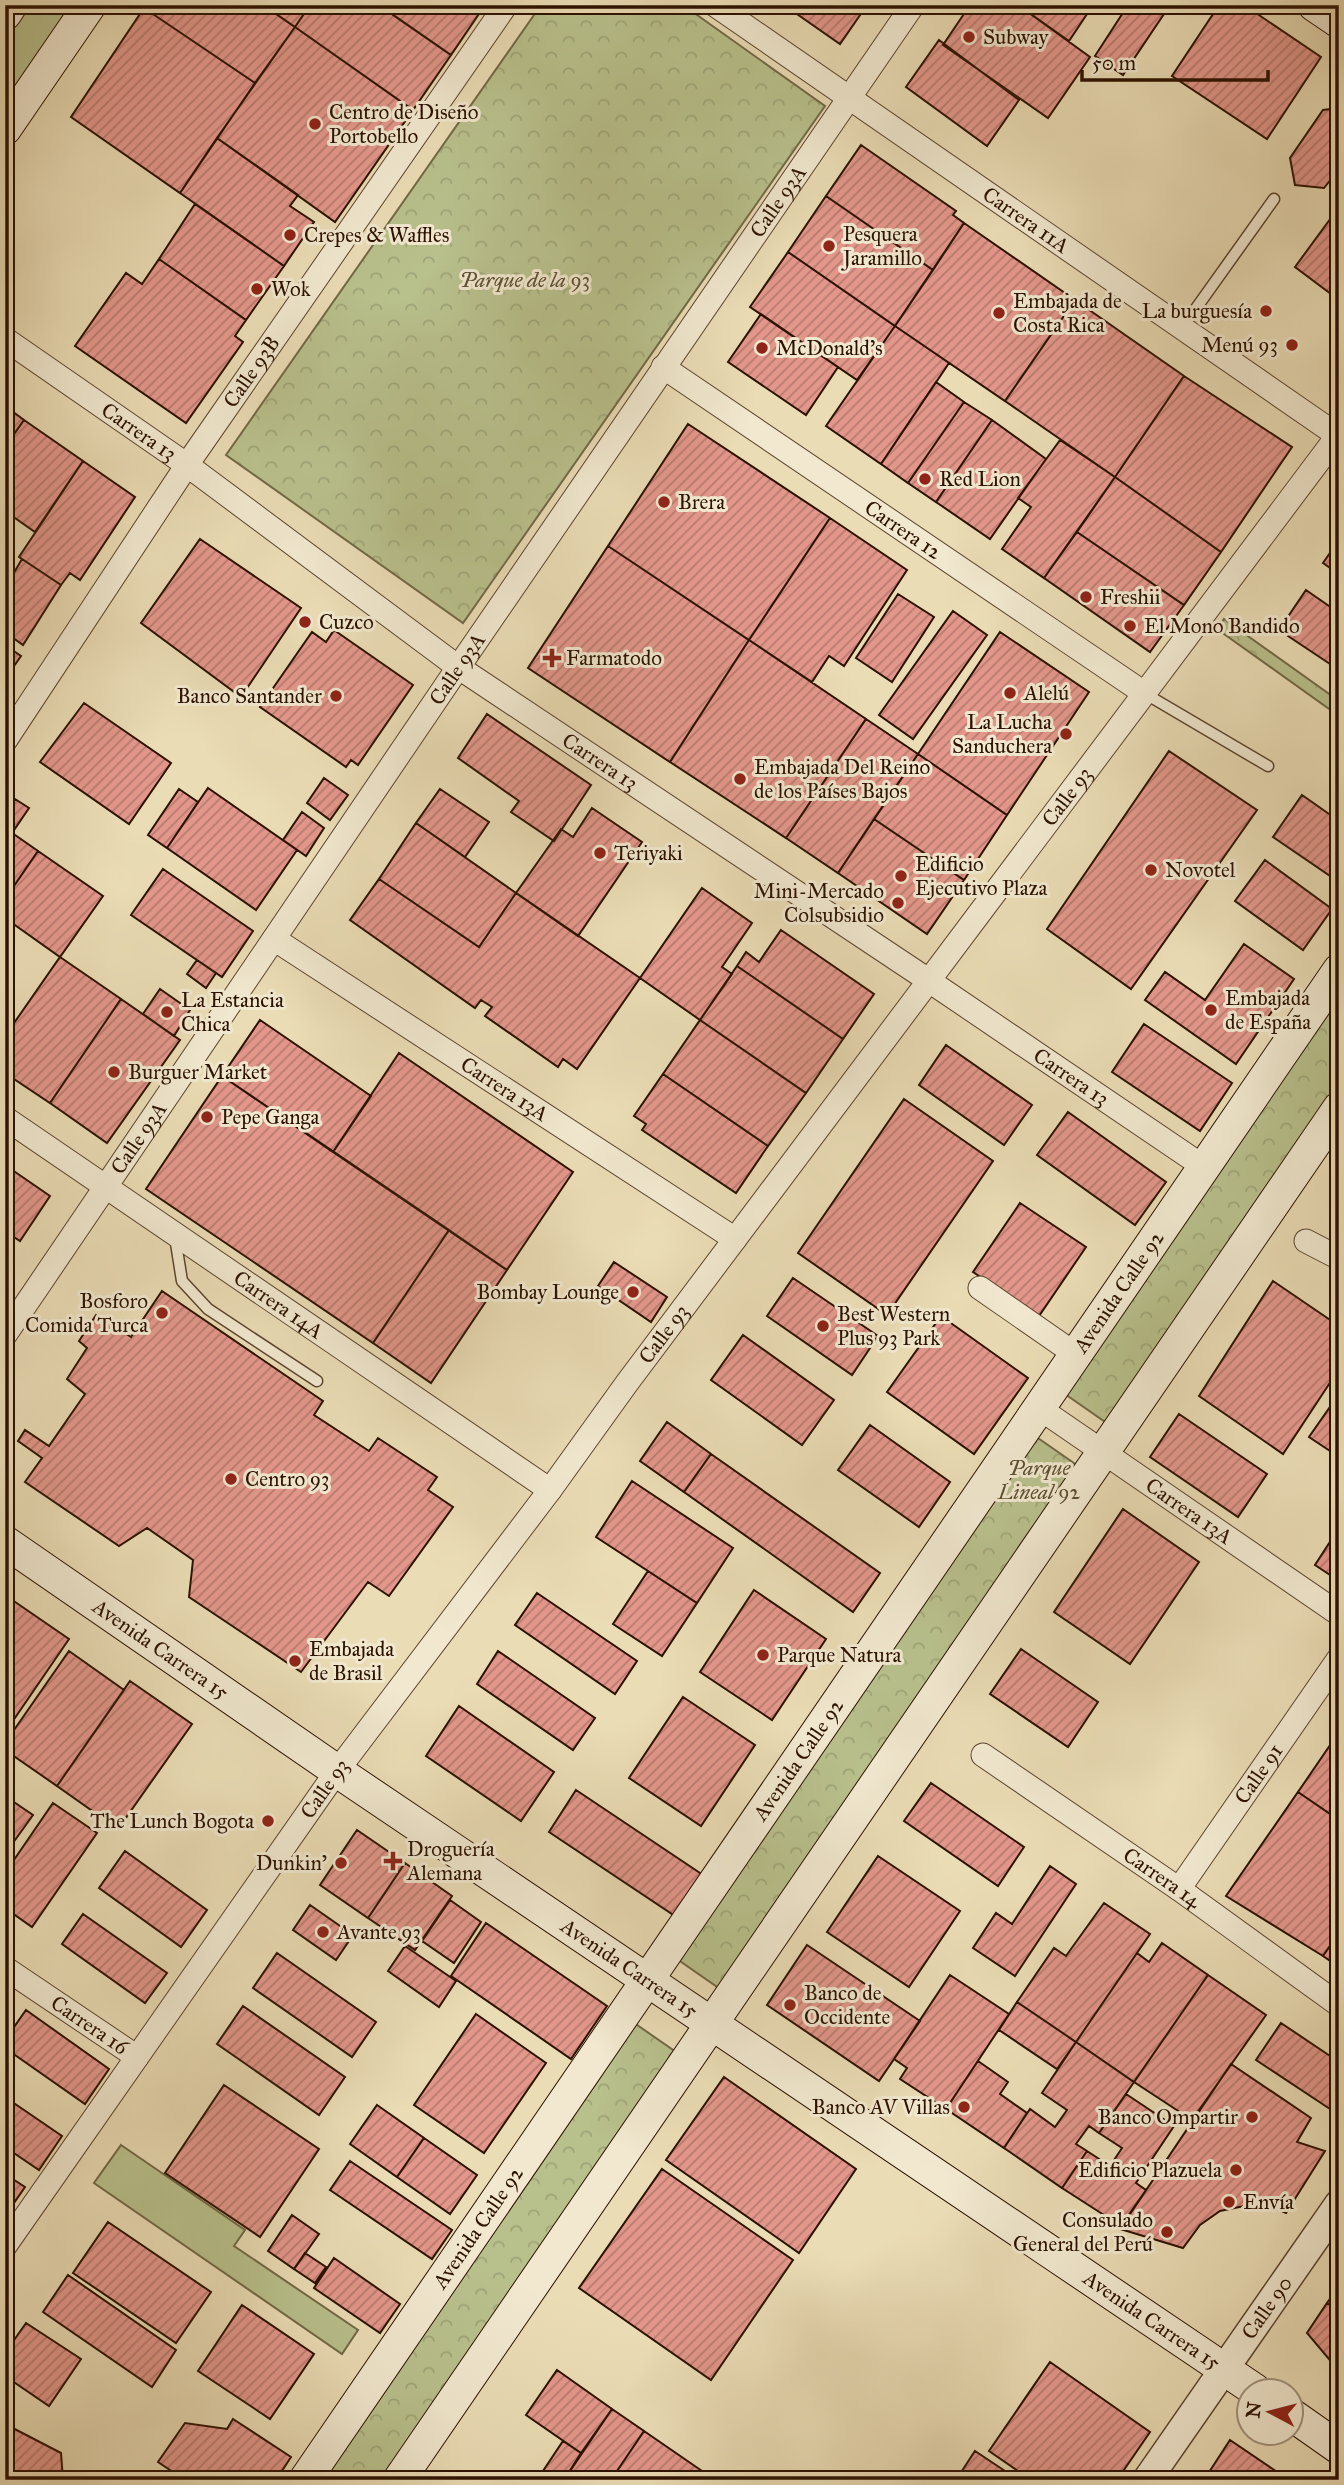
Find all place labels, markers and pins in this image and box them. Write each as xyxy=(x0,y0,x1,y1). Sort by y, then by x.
place label: Subway xyxy=(983,24,1050,50)
marker: Subway xyxy=(961,29,977,45)
place label: Centro de Diseño Portobello xyxy=(329,99,479,149)
marker: Centro de Diseño Portobello xyxy=(307,116,323,132)
place label: Pesquera Jaramillo xyxy=(841,221,922,271)
place label: Crepes & Waffles xyxy=(304,222,449,248)
marker: Crepes & Waffles xyxy=(282,227,298,243)
marker: Pesquera Jaramillo xyxy=(821,238,837,254)
place label: Wok xyxy=(271,276,311,302)
marker: Wok xyxy=(249,281,265,297)
place label: Embajada de Costa Rica xyxy=(1013,288,1122,338)
place label: La burguesía xyxy=(1142,298,1252,324)
marker: La burguesía xyxy=(1258,303,1274,319)
marker: Embajada de Costa Rica xyxy=(991,305,1007,321)
place label: Menú 93 xyxy=(1201,332,1278,358)
place label: McDonald's xyxy=(776,335,883,361)
marker: Menú 93 xyxy=(1284,337,1300,353)
marker: McDonald's xyxy=(754,340,770,356)
place label: Red Lion xyxy=(939,466,1021,492)
marker: Red Lion xyxy=(917,471,933,487)
place label: Brera xyxy=(678,489,725,515)
marker: Brera xyxy=(656,494,672,510)
place label: Freshii xyxy=(1100,584,1161,610)
marker: Freshii xyxy=(1078,589,1094,605)
place label: Cuzco xyxy=(319,609,374,635)
place label: El Mono Bandido xyxy=(1144,613,1300,639)
marker: Cuzco xyxy=(297,614,313,630)
marker: El Mono Bandido xyxy=(1122,618,1138,634)
place label: Farmatodo xyxy=(566,645,662,671)
marker: Farmatodo xyxy=(544,650,560,666)
place label: Alelú xyxy=(1023,680,1069,706)
place label: Banco Santander xyxy=(177,683,322,709)
marker: Alelú xyxy=(1002,685,1018,701)
marker: Banco Santander xyxy=(328,688,344,704)
place label: La Lucha Sanduchera xyxy=(952,709,1052,759)
marker: La Lucha Sanduchera xyxy=(1058,726,1074,742)
place label: Embajada Del Reino de los Países Bajos xyxy=(754,754,931,804)
marker: Embajada Del Reino de los Países Bajos xyxy=(732,771,748,787)
place label: Teriyaki xyxy=(614,840,683,866)
marker: Teriyaki xyxy=(592,845,608,861)
place label: Edificio Ejecutivo Plaza xyxy=(915,851,1047,901)
place label: Novotel xyxy=(1165,857,1236,883)
marker: Novotel xyxy=(1143,862,1159,878)
marker: Edificio Ejecutivo Plaza xyxy=(893,868,909,884)
place label: Mini-Mercado Colsubsidio xyxy=(754,878,884,928)
marker: Mini-Mercado Colsubsidio xyxy=(890,895,906,911)
place label: Embajada de España xyxy=(1225,985,1311,1035)
place label: La Estancia Chica xyxy=(181,987,284,1037)
marker: Embajada de España xyxy=(1203,1002,1219,1018)
marker: La Estancia Chica xyxy=(159,1004,175,1020)
place label: Burguer Market xyxy=(128,1059,268,1085)
marker: Burguer Market xyxy=(106,1064,122,1080)
place label: Pepe Ganga xyxy=(221,1104,319,1130)
marker: Pepe Ganga xyxy=(199,1109,215,1125)
place label: Bombay Lounge xyxy=(476,1279,619,1305)
marker: Bombay Lounge xyxy=(625,1284,641,1300)
place label: Bosforo Comida Turca xyxy=(25,1288,148,1338)
place label: Best Western Plus 93 Park xyxy=(837,1301,950,1351)
marker: Bosforo Comida Turca xyxy=(154,1305,170,1321)
marker: Best Western Plus 93 Park xyxy=(815,1318,831,1334)
place label: Centro 93 xyxy=(245,1466,329,1492)
marker: Centro 93 xyxy=(223,1471,239,1487)
place label: Embajada de Brasil xyxy=(309,1636,394,1686)
place label: Parque Natura xyxy=(777,1642,902,1668)
marker: Parque Natura xyxy=(755,1647,771,1663)
marker: Embajada de Brasil xyxy=(287,1653,303,1669)
place label: The Lunch Bogota xyxy=(90,1808,254,1834)
marker: The Lunch Bogota xyxy=(260,1813,276,1829)
place label: Droguería Alemana xyxy=(406,1836,495,1886)
place label: Dunkin' xyxy=(256,1850,327,1876)
marker: Droguería Alemana xyxy=(385,1853,401,1869)
marker: Dunkin' xyxy=(333,1855,349,1871)
place label: Avante 93 xyxy=(336,1919,421,1945)
marker: Avante 93 xyxy=(315,1924,331,1940)
place label: Banco de Occidente xyxy=(804,1980,890,2030)
marker: Banco de Occidente xyxy=(782,1997,798,2013)
place label: Banco AV Villas xyxy=(812,2094,950,2120)
marker: Banco AV Villas xyxy=(956,2099,972,2115)
place label: Banco Ompartir xyxy=(1098,2104,1238,2130)
marker: Banco Ompartir xyxy=(1244,2109,1260,2125)
place label: Edificio Plazuela xyxy=(1078,2157,1222,2183)
marker: Edificio Plazuela xyxy=(1228,2162,1244,2178)
place label: Envía xyxy=(1243,2189,1294,2215)
marker: Envía xyxy=(1221,2194,1237,2210)
place label: Consulado General del Perú xyxy=(1013,2207,1153,2257)
marker: Consulado General del Perú xyxy=(1159,2224,1175,2240)

